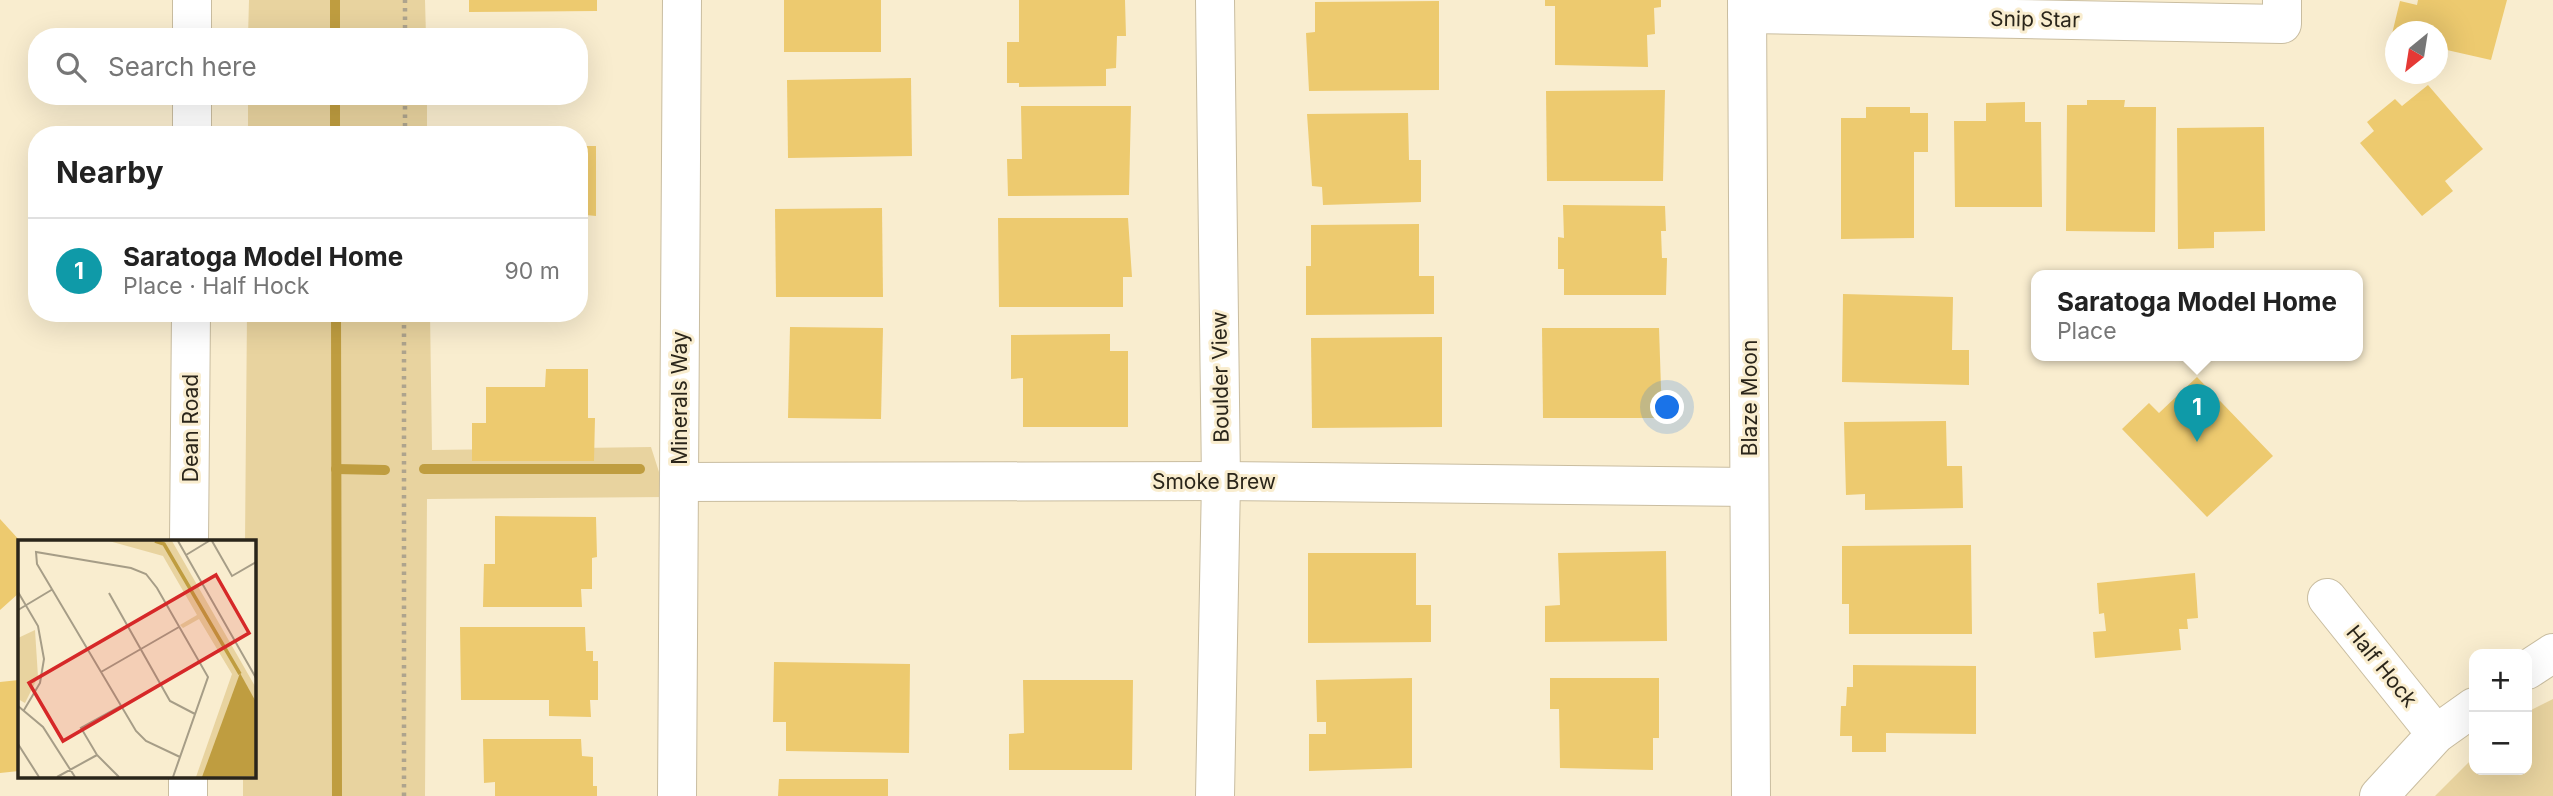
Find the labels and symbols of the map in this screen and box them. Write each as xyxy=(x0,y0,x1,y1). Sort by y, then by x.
street label: Snip Star xyxy=(1990,6,2080,32)
north arrow xyxy=(2385,21,2448,84)
street label: Boulder View xyxy=(1206,311,1234,443)
street label: Minerals Way xyxy=(667,331,692,465)
street label: Blaze Moon xyxy=(1737,340,1762,456)
street label: Dean Road xyxy=(178,374,203,482)
pin: 1 xyxy=(2174,384,2220,442)
your location xyxy=(1650,390,1684,424)
street label: Smoke Brew xyxy=(1152,469,1276,494)
inset map xyxy=(18,540,256,778)
street label: Half Hock xyxy=(2341,620,2423,712)

